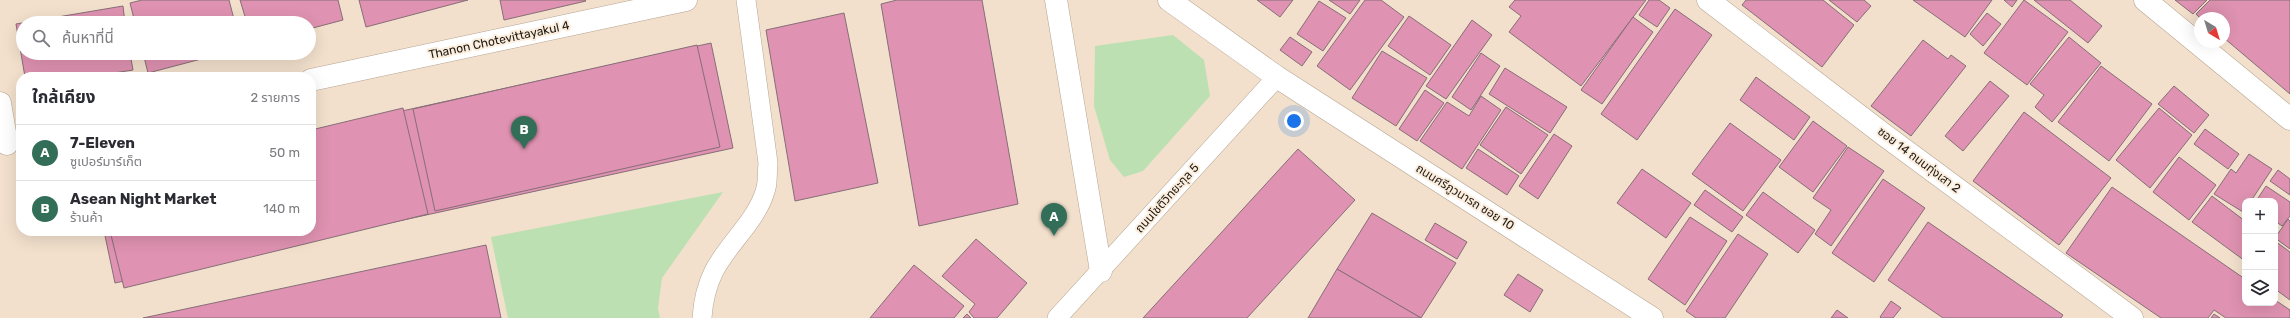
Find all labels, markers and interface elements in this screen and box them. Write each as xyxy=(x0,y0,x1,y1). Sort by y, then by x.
north arrow xyxy=(2194,12,2230,48)
search box xyxy=(16,16,316,60)
street label: Thanon Chotevittayakul 4 xyxy=(427,18,571,62)
icon: search xyxy=(30,27,52,49)
text: ค้นหาที่นี่ xyxy=(62,29,114,47)
text: ใกล้เคียง xyxy=(32,87,95,107)
text: 2 รายการ xyxy=(250,90,300,105)
your location xyxy=(1284,111,1304,131)
pin: B xyxy=(511,116,537,149)
street label: ซอย 14 ถนนทุ่งเสา 2 xyxy=(1875,124,1963,196)
text: 7-Eleven xyxy=(70,134,135,152)
text: A xyxy=(40,145,50,160)
text: 50 m xyxy=(269,145,300,160)
text: ซูเปอร์มาร์เก็ต xyxy=(70,154,142,169)
street label: ถนนโชติวิทยะกุล 5 xyxy=(1132,161,1202,235)
street label: ถนนศรีภูวนารถ ซอย 10 xyxy=(1413,161,1517,233)
text: Asean Night Market xyxy=(70,190,217,208)
map controls xyxy=(2242,198,2278,306)
button: + xyxy=(2242,198,2278,234)
text: B xyxy=(40,201,50,216)
text: 140 m xyxy=(263,201,300,216)
pin: A xyxy=(1041,203,1067,236)
text: ร้านค้า xyxy=(70,210,103,225)
button: − xyxy=(2242,234,2278,270)
button: layers xyxy=(2242,270,2278,306)

